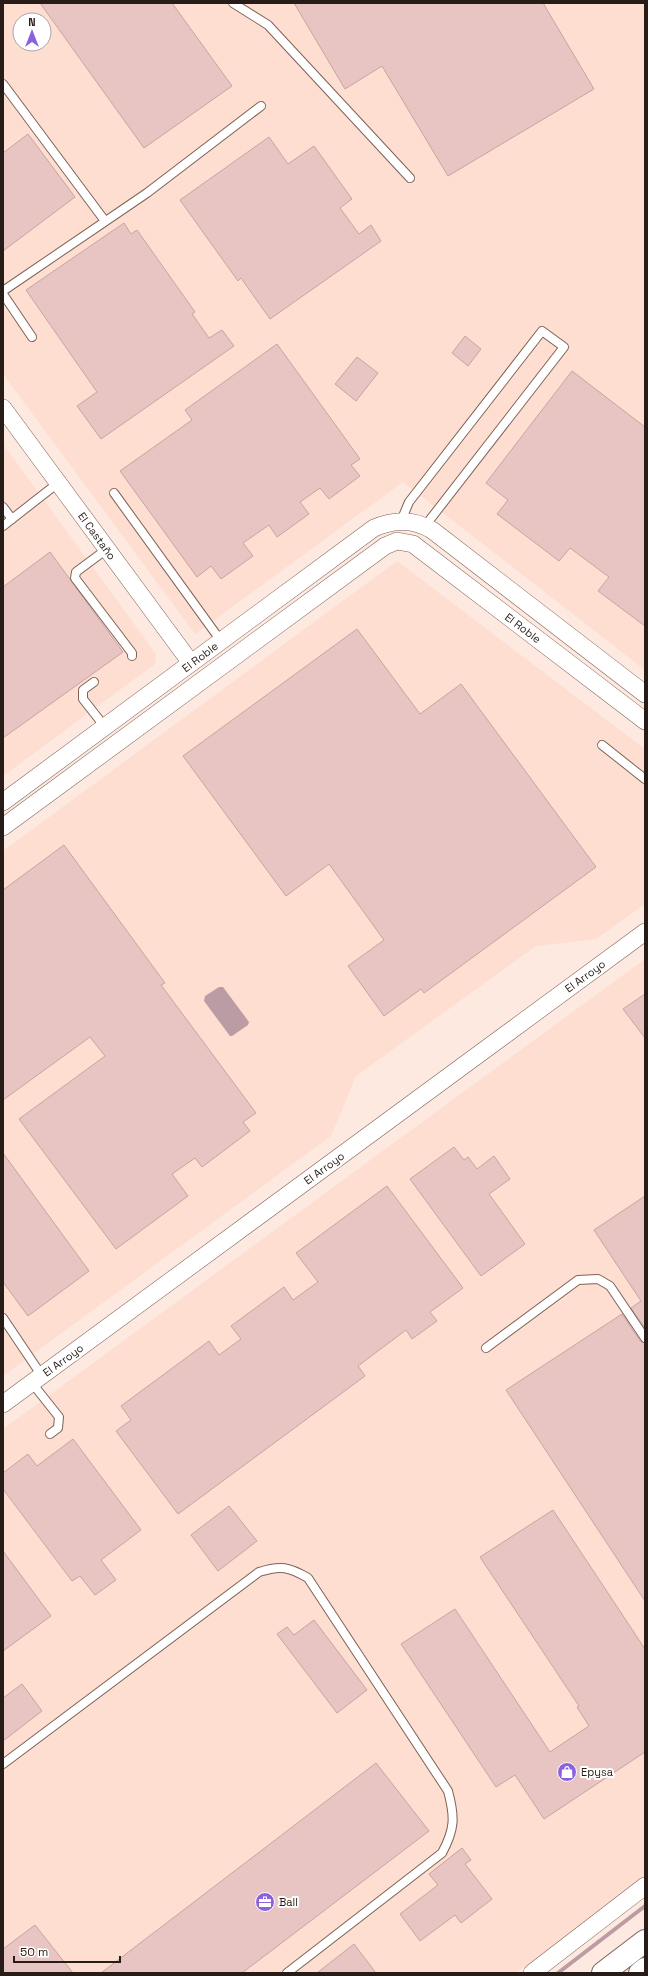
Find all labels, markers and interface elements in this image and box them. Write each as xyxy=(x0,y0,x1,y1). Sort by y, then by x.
north arrow xyxy=(12,12,52,52)
text: N xyxy=(28,15,36,29)
street label: El Castaño xyxy=(75,509,119,563)
street label: El Roble xyxy=(502,610,544,646)
street label: El Roble xyxy=(179,639,221,675)
street label: El Arroyo xyxy=(562,956,608,995)
street label: El Arroyo xyxy=(301,1148,347,1187)
street label: El Arroyo xyxy=(40,1340,86,1379)
shop icon: Epysa xyxy=(556,1761,578,1783)
place label: Epysa xyxy=(581,1765,614,1779)
office icon: Ball xyxy=(254,1891,276,1913)
place label: Ball xyxy=(279,1895,298,1909)
scale bar xyxy=(14,1938,120,1964)
text: 50 m xyxy=(20,1944,48,1960)

